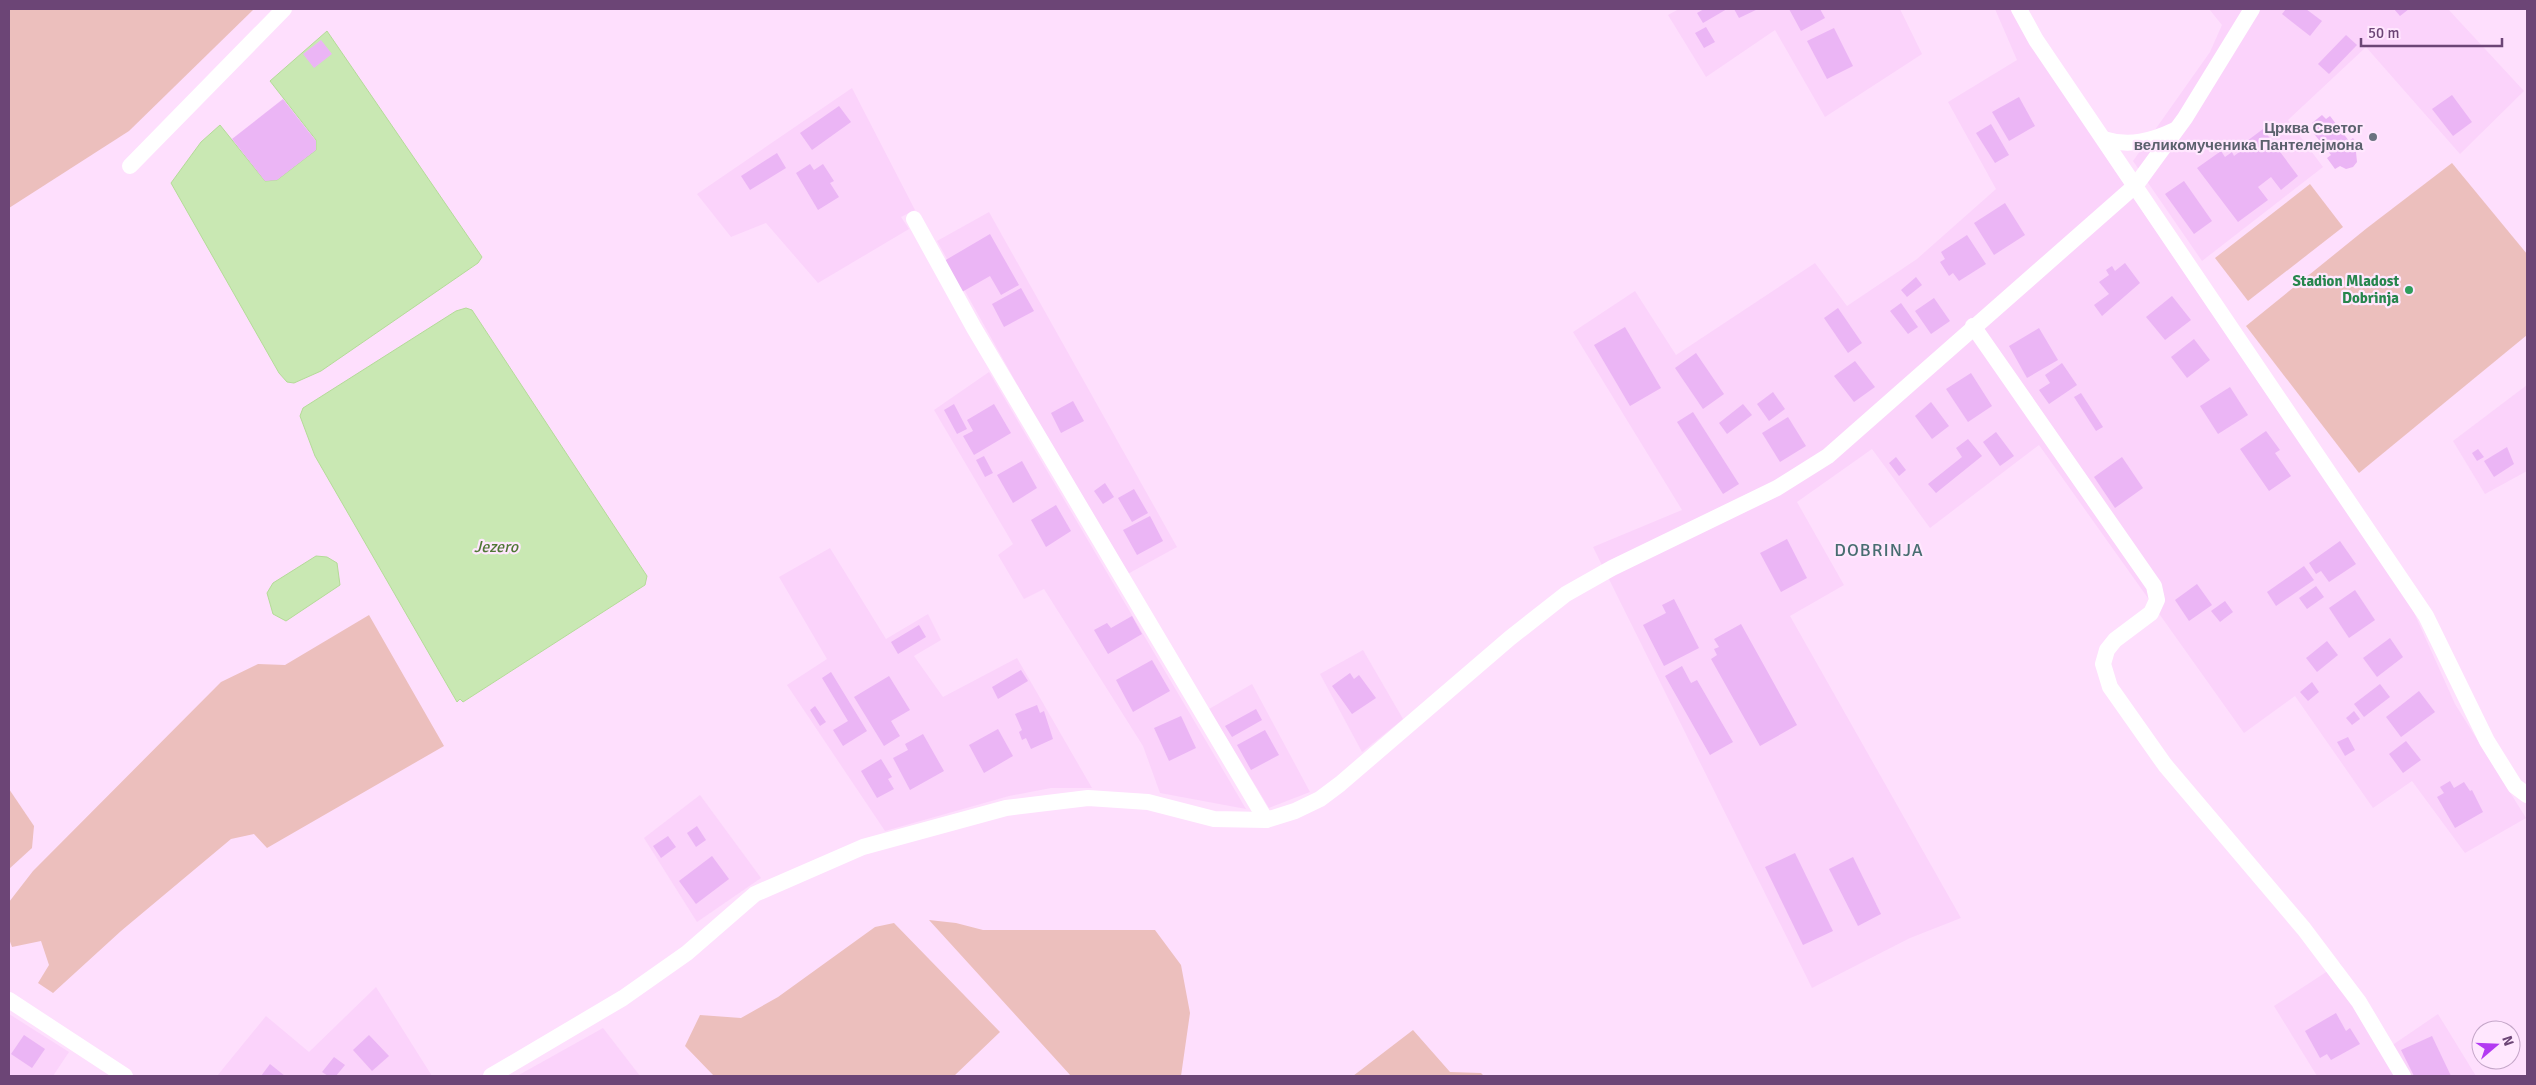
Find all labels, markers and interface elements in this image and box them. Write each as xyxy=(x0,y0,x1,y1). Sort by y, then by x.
scale bar xyxy=(2361,15,2502,47)
text: 50 m xyxy=(2368,24,2399,42)
place label: Црква Светог великомученика Пантелејмона xyxy=(2134,119,2364,154)
marker: Црква Светог великомученика Пантелејмона xyxy=(2367,131,2379,143)
place label: Stadion Mladost Dobrinja xyxy=(2292,272,2399,307)
marker: Stadion Mladost Dobrinja xyxy=(2403,284,2415,296)
water label: Jezero xyxy=(474,537,519,557)
district label: DOBRINJA xyxy=(1834,539,1924,561)
north arrow xyxy=(2471,1020,2521,1070)
text: N xyxy=(2498,1034,2517,1048)

